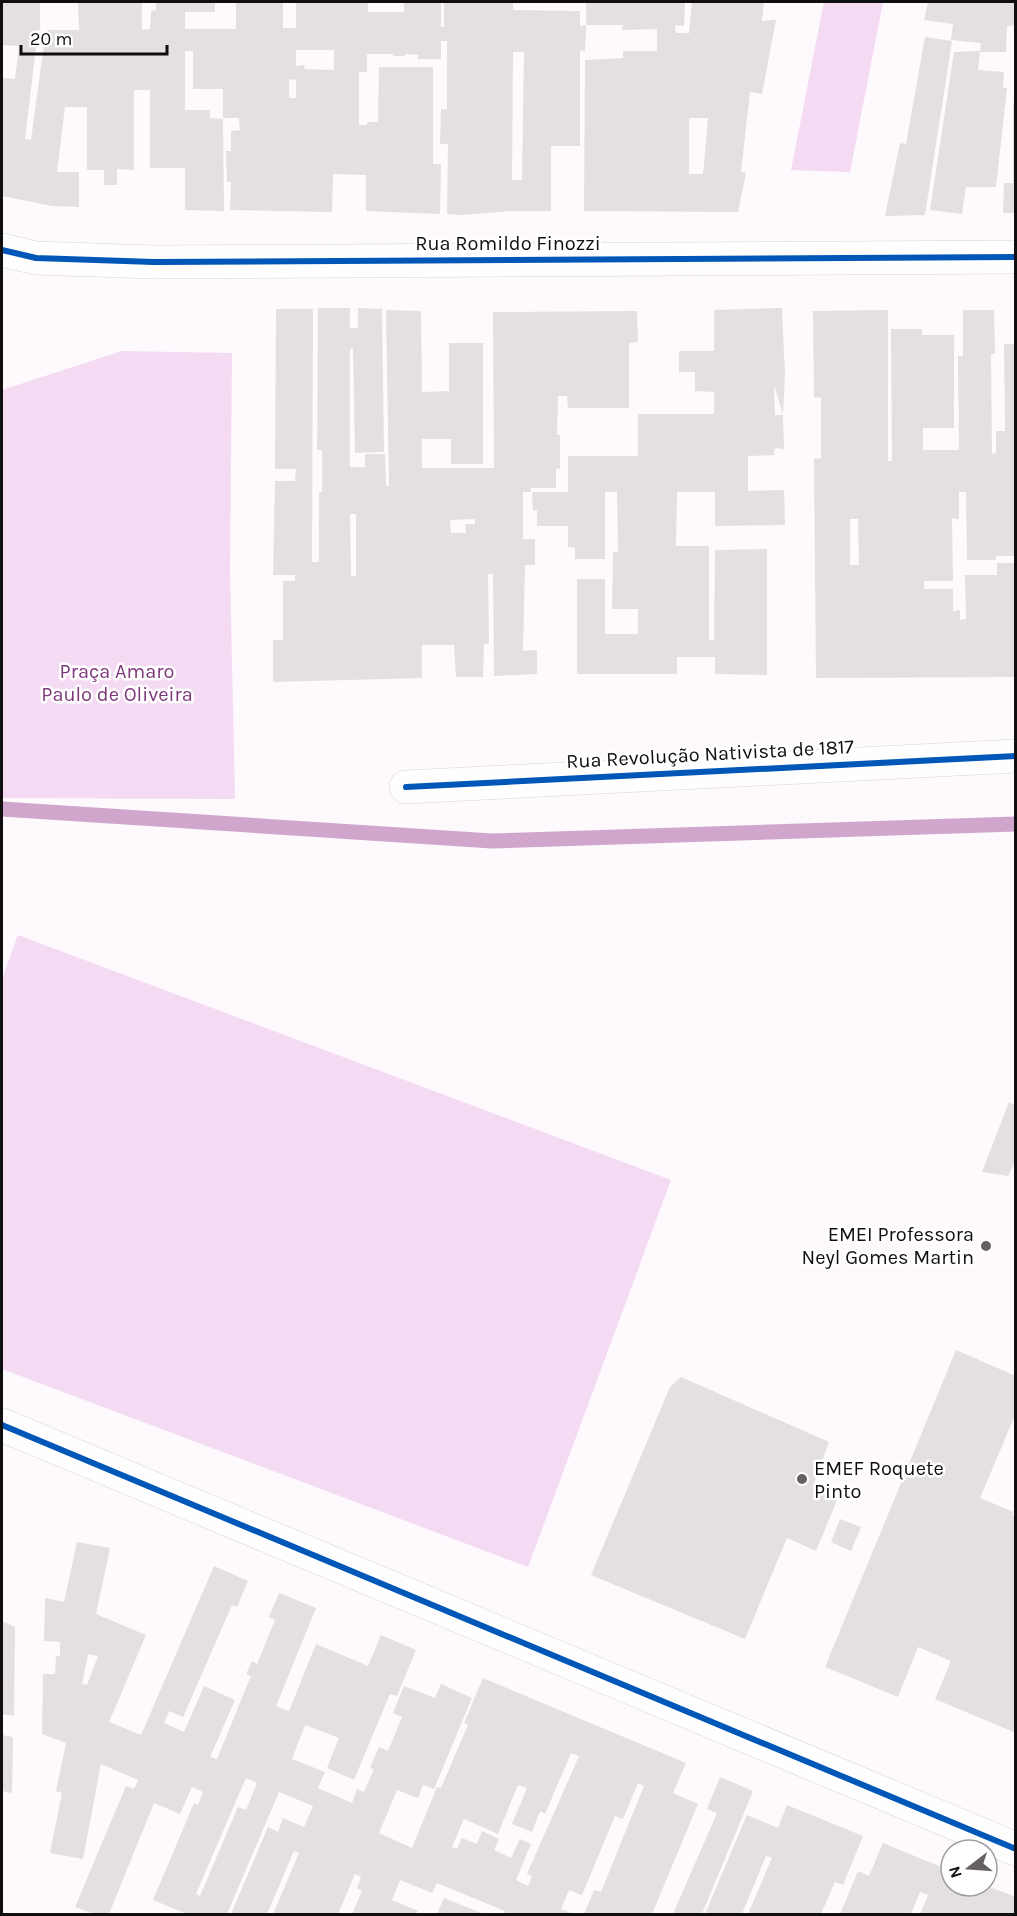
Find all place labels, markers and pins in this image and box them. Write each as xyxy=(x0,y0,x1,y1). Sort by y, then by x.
place label: EMEI Professora Neyl Gomes Martin xyxy=(802,1223,974,1269)
marker: EMEI Professora Neyl Gomes Martin xyxy=(979,1239,993,1253)
place label: EMEF Roquete Pinto xyxy=(814,1457,944,1503)
marker: EMEF Roquete Pinto xyxy=(795,1472,809,1486)

